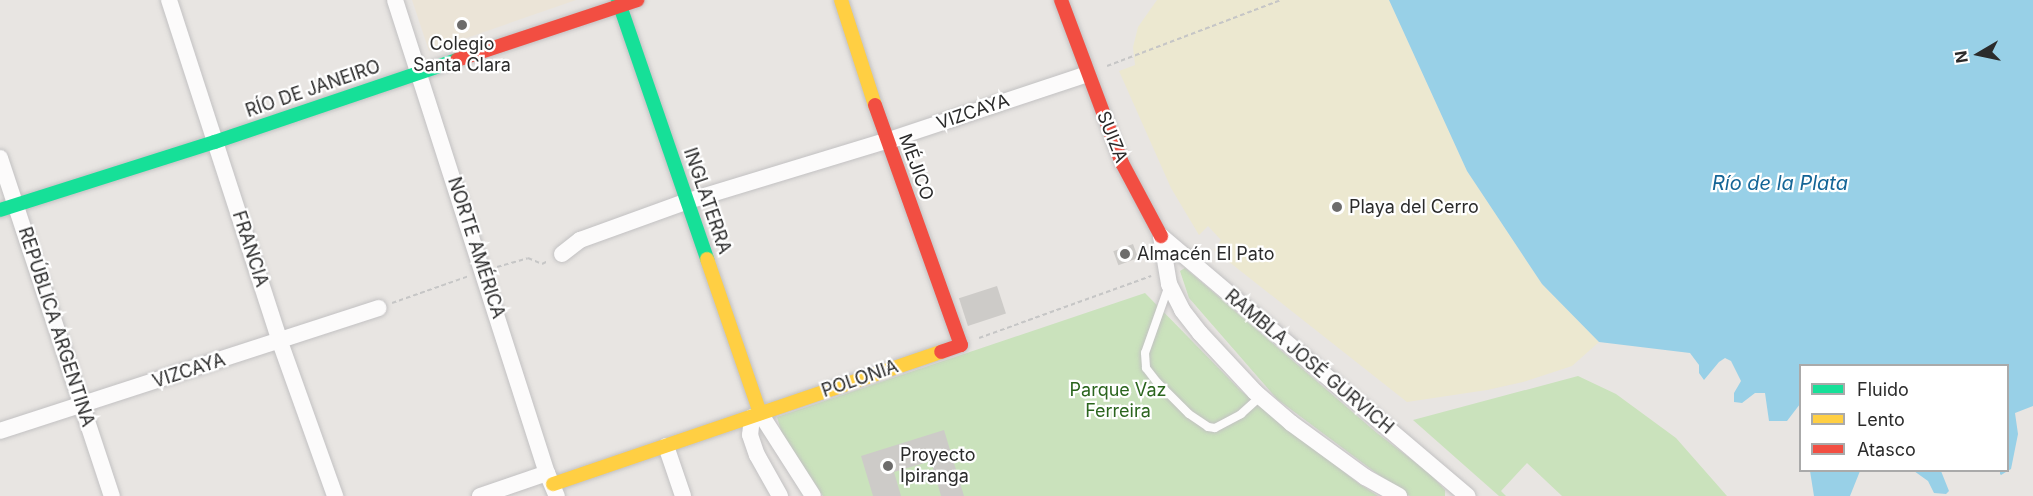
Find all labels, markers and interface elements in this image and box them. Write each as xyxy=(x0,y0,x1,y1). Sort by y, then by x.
marker: Colegio Santa Clara xyxy=(455,18,469,32)
north arrow xyxy=(1949,24,2009,84)
place label: Colegio Santa Clara xyxy=(413,34,511,76)
text: N xyxy=(1950,49,1972,64)
street label: RÍO DE JANEIRO xyxy=(243,56,383,122)
street label: VIZCAYA xyxy=(934,90,1012,134)
street label: SUIZA xyxy=(1092,108,1132,166)
street label: MÉJICO xyxy=(894,131,938,203)
street label: INGLATERRA xyxy=(679,145,735,257)
water label: Río de la Plata xyxy=(1712,171,1848,195)
street label: NORTE AMÉRICA xyxy=(443,175,509,321)
place label: Playa del Cerro xyxy=(1349,196,1479,218)
marker: Playa del Cerro xyxy=(1330,200,1344,214)
street label: FRANCIA xyxy=(228,208,272,290)
street label: REPÚBLICA ARGENTINA xyxy=(13,224,99,430)
place label: Almacén El Pato xyxy=(1137,243,1274,265)
marker: Almacén El Pato xyxy=(1118,247,1132,261)
street label: RAMBLA JOSÉ GURVICH xyxy=(1220,285,1398,439)
street label: VIZCAYA xyxy=(150,349,228,393)
street label: POLONIA xyxy=(819,356,901,402)
legend xyxy=(1799,364,2009,472)
text: Fluido xyxy=(1857,379,1909,400)
park label: Parque Vaz Ferreira xyxy=(1070,380,1166,422)
text: Lento xyxy=(1857,409,1905,430)
text: Atasco xyxy=(1857,439,1916,460)
place label: Proyecto Ipiranga xyxy=(900,445,975,488)
marker: Proyecto Ipiranga xyxy=(881,459,895,473)

